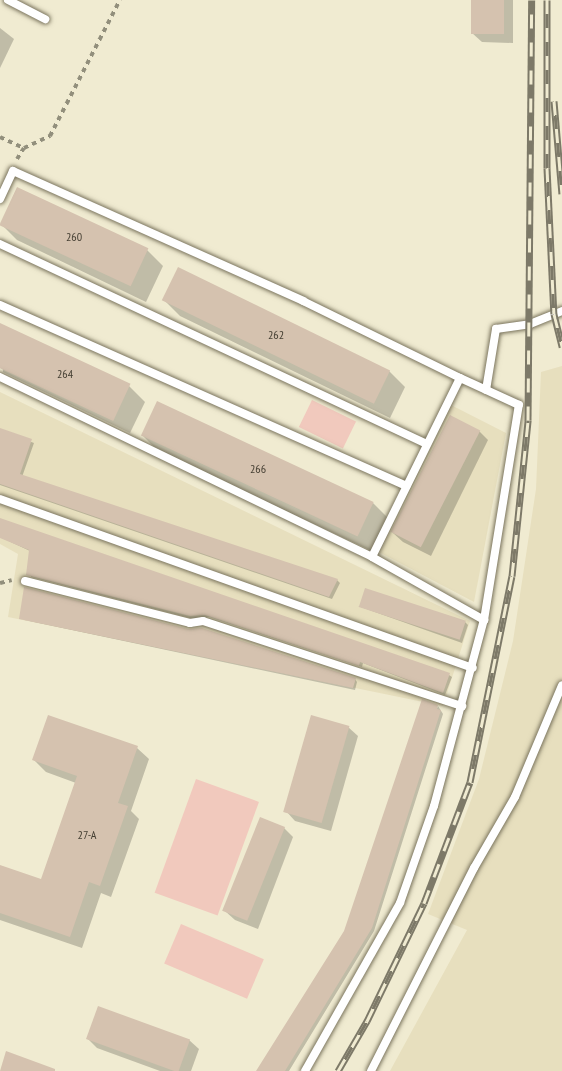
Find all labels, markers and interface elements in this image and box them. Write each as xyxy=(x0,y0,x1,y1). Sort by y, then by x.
house number: 260 xyxy=(66,230,82,244)
house number: 262 xyxy=(268,328,284,342)
house number: 264 xyxy=(57,367,73,381)
house number: 266 xyxy=(250,462,266,476)
house number: 27-А xyxy=(78,828,96,842)

